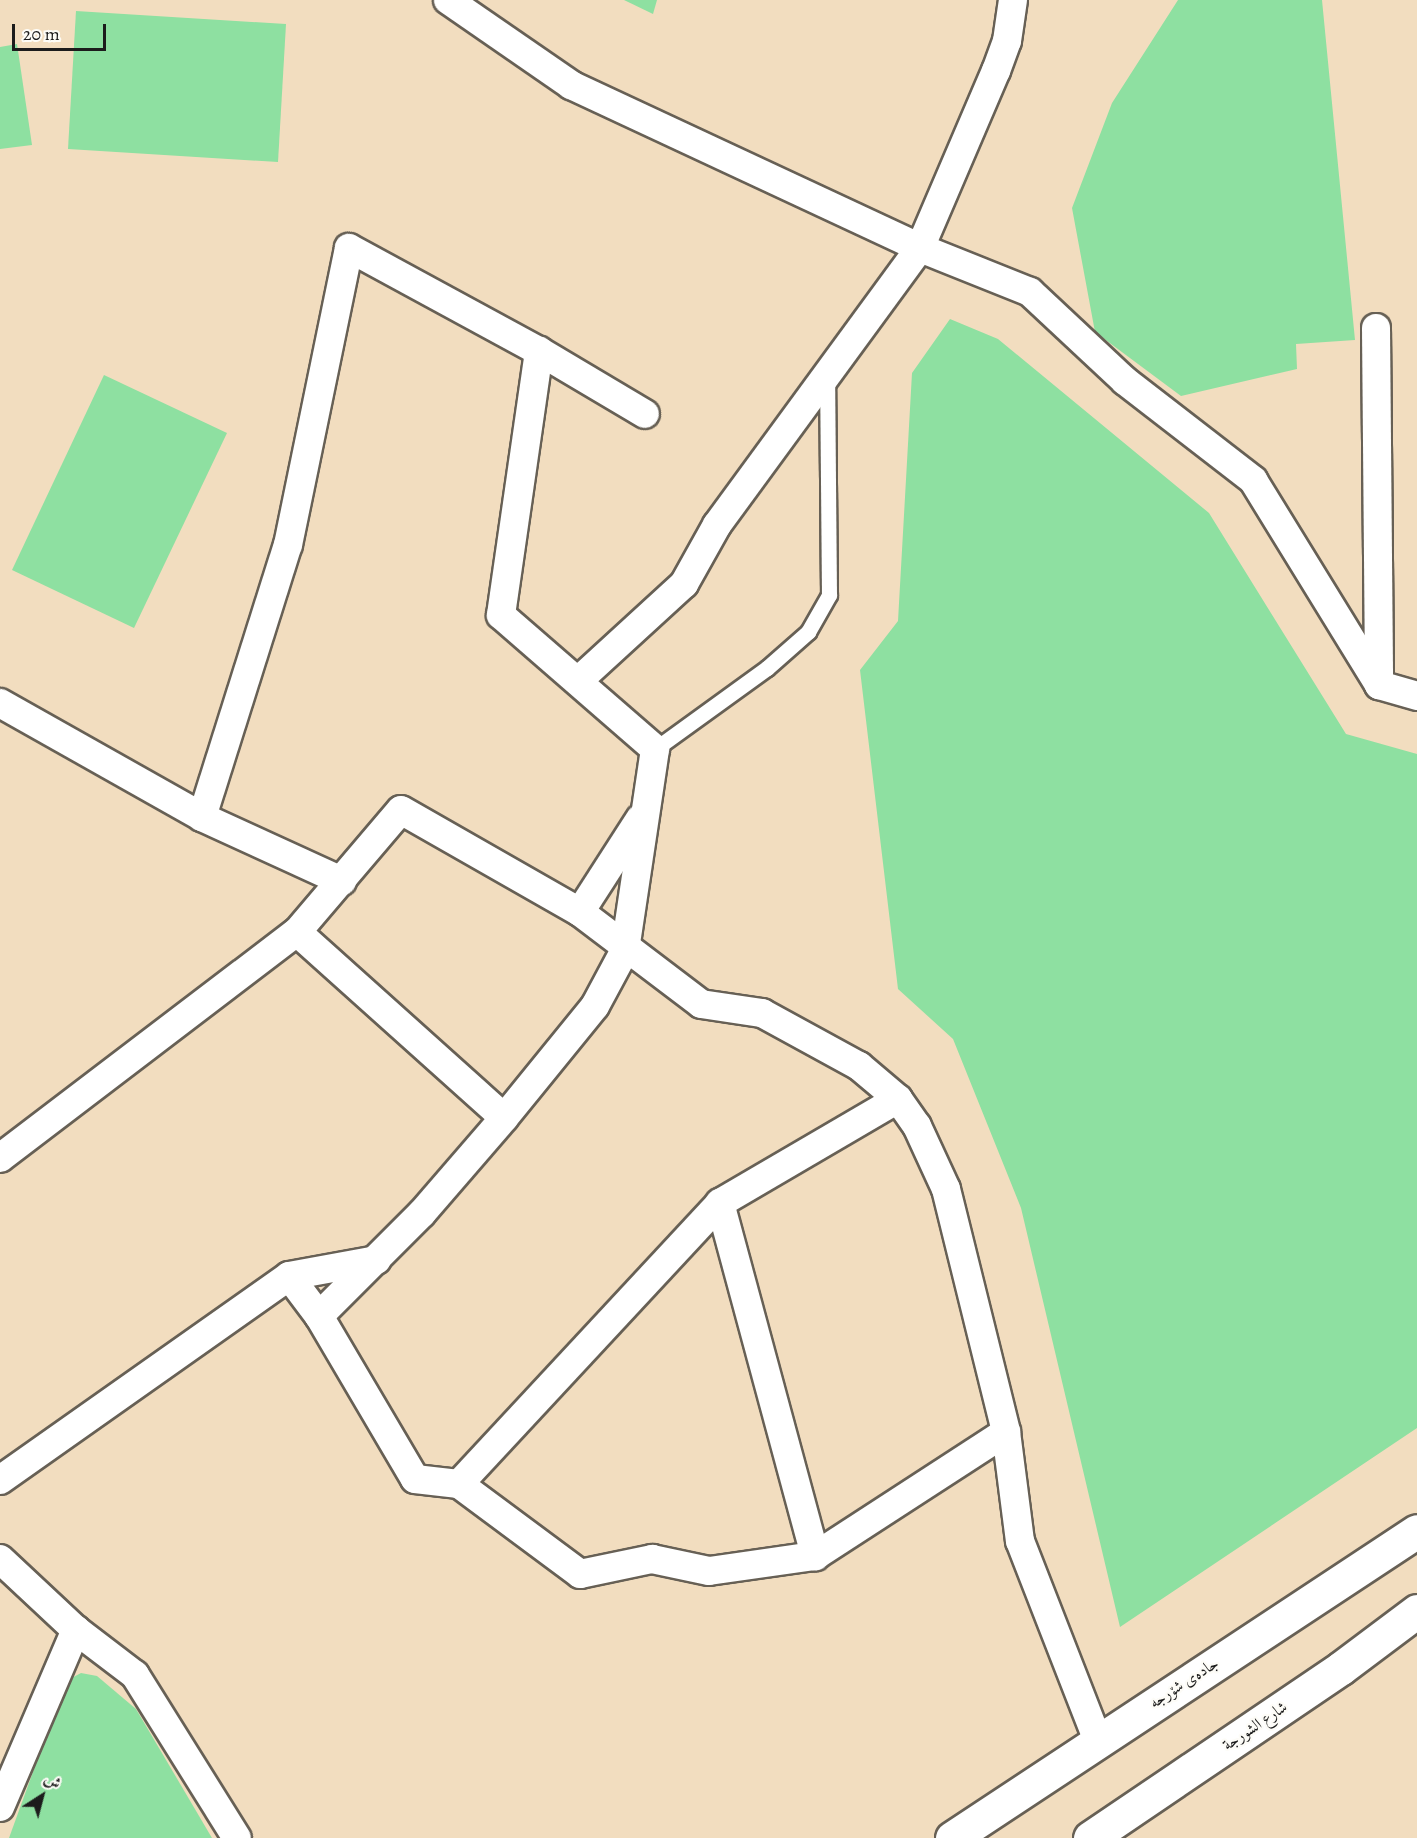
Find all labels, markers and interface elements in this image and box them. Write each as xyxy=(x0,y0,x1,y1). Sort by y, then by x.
scale bar xyxy=(15,12,110,50)
text: 20 m xyxy=(23,22,60,46)
street label: جادەی شۆرجە xyxy=(1146,1654,1222,1712)
street label: شارع الشورجة xyxy=(1219,1697,1291,1755)
north arrow xyxy=(12,1766,72,1826)
text: ش xyxy=(40,1768,65,1795)

